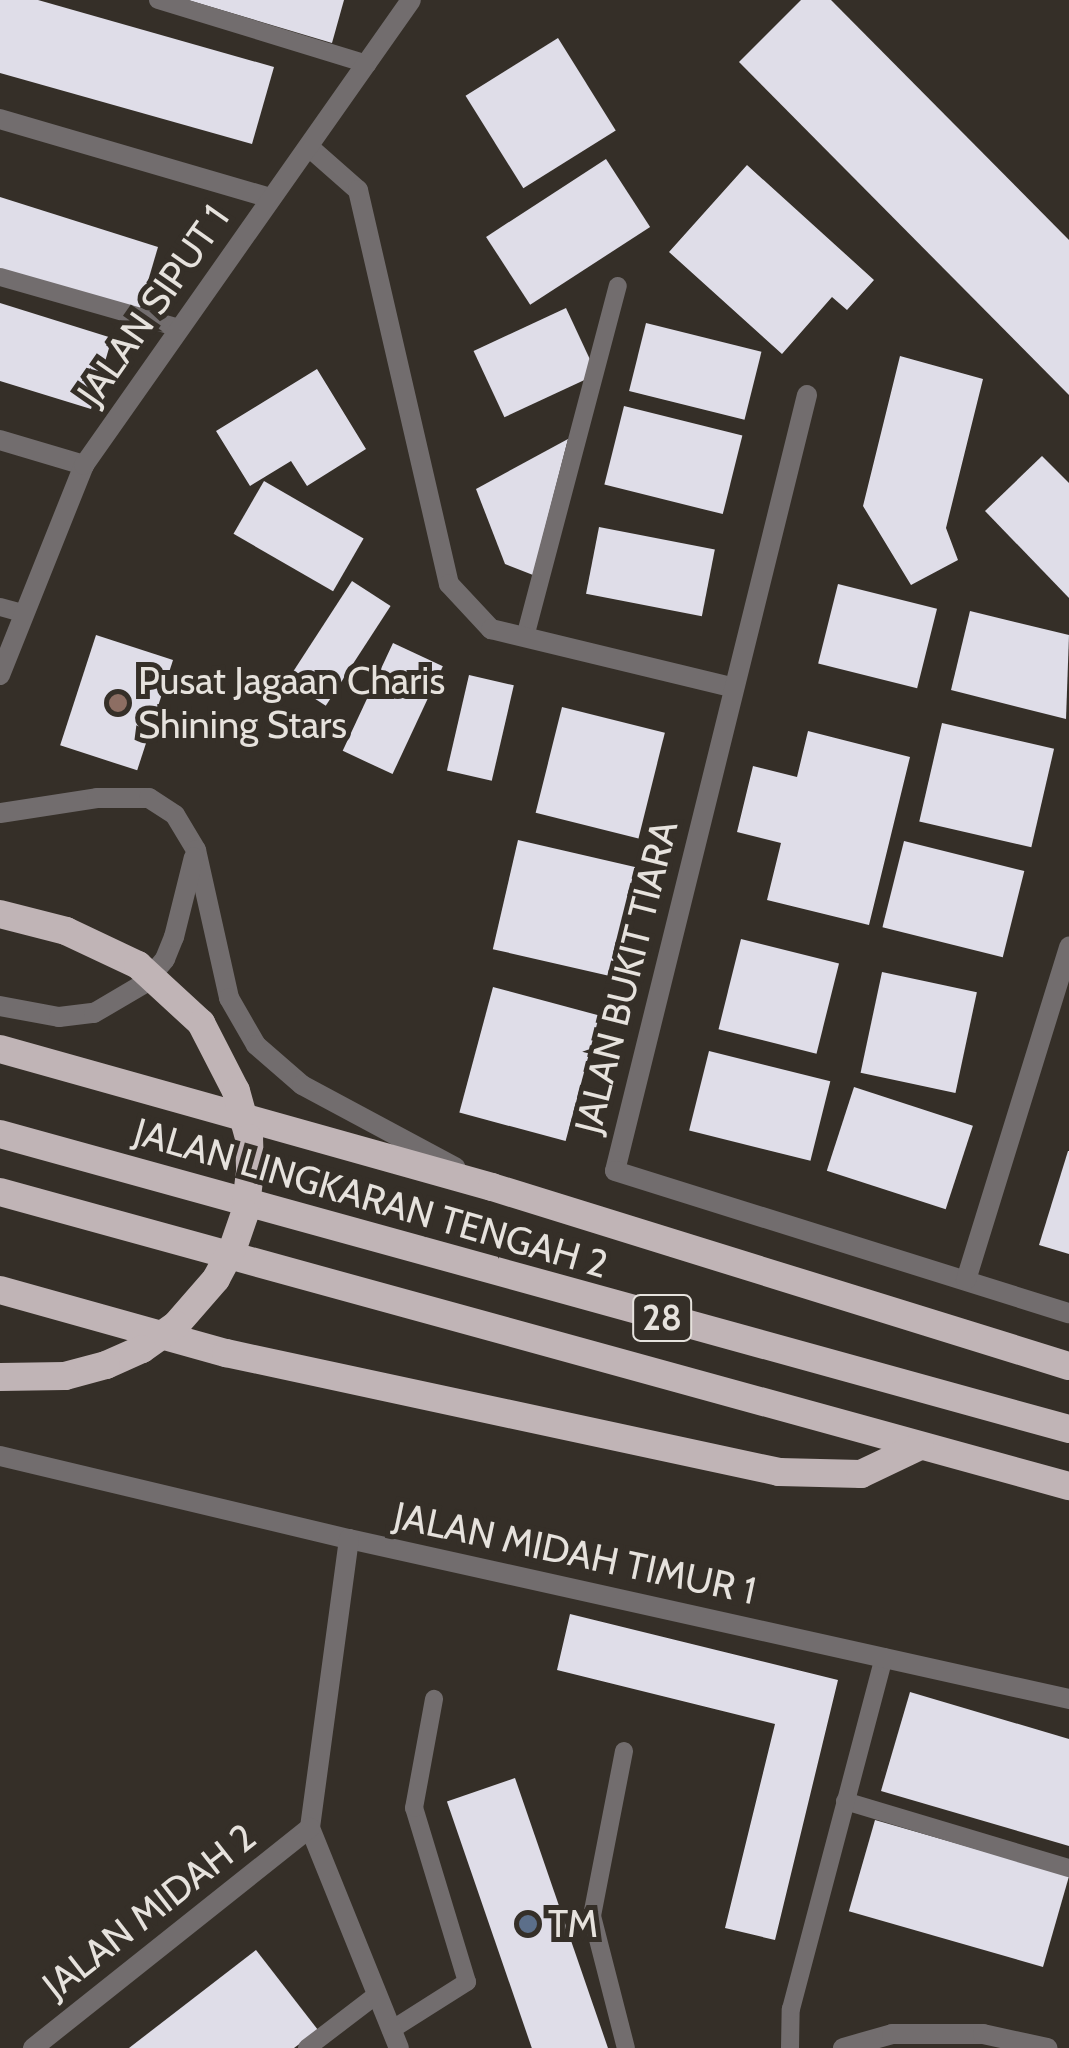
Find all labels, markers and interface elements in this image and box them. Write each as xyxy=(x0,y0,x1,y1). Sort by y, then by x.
street label: JALAN SIPUT 1 xyxy=(67,196,239,414)
place label: Pusat Jagaan Charis Shining Stars xyxy=(138,658,445,748)
marker: Pusat Jagaan Charis Shining Stars xyxy=(107,692,129,714)
street label: JALAN BUKIT TIARA xyxy=(565,816,687,1138)
street label: JALAN LINGKARAN TENGAH 2 xyxy=(129,1108,613,1288)
road number: 28 xyxy=(632,1288,692,1348)
street label: JALAN MIDAH TIMUR 1 xyxy=(390,1492,760,1614)
street label: JALAN MIDAH 2 xyxy=(34,1814,264,2008)
place label: TM xyxy=(548,1901,598,1947)
marker: TM xyxy=(517,1913,539,1935)

